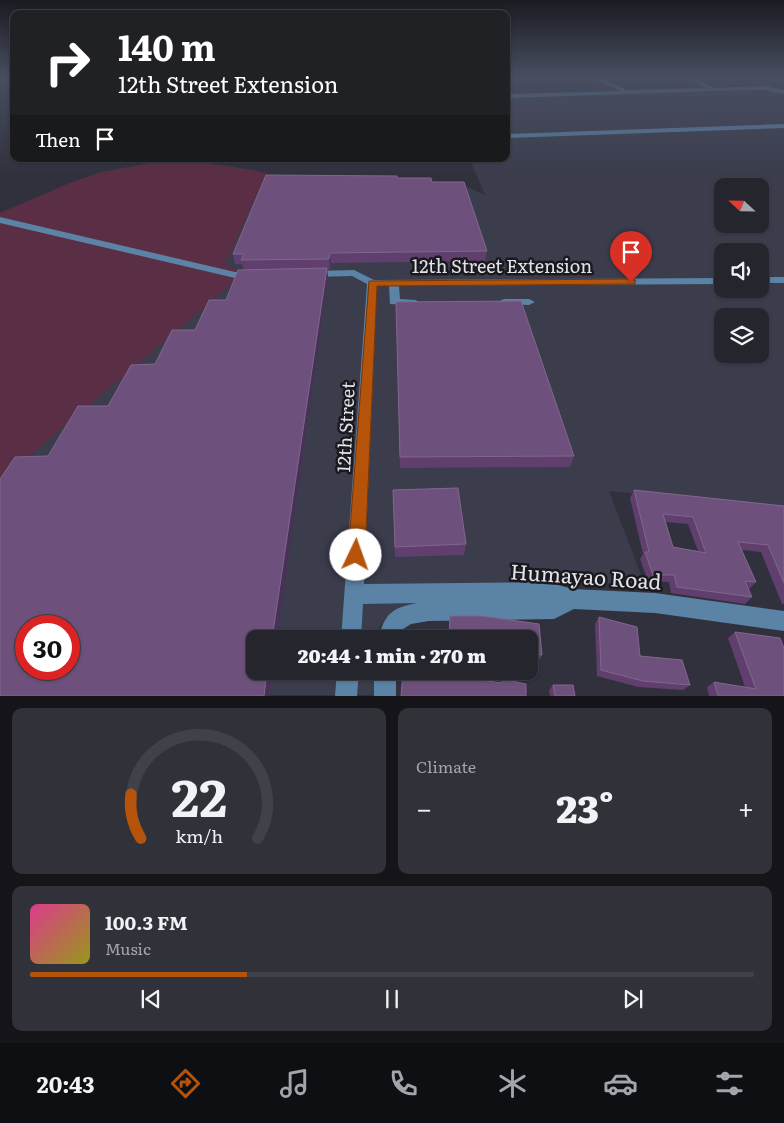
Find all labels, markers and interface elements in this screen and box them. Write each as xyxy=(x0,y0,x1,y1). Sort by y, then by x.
text: 140 m xyxy=(118,20,216,72)
icon: right xyxy=(35,30,100,95)
text: 12th Street Extension xyxy=(118,67,338,100)
text: Then xyxy=(35,125,81,153)
icon: arrive xyxy=(91,125,119,153)
north arrow xyxy=(714,178,769,232)
map controls xyxy=(714,178,769,363)
pin xyxy=(610,231,652,282)
icon: arrive xyxy=(617,238,645,266)
button: sound xyxy=(714,243,769,298)
street label: 12th Street Extension xyxy=(412,252,592,279)
button: layers xyxy=(714,308,769,363)
street label: 12th Street xyxy=(329,380,361,473)
position arrow xyxy=(329,528,381,580)
street label: Humayao Road xyxy=(509,554,663,596)
speed limit sign: 30 xyxy=(15,615,80,680)
text: 20:44 · 1 min · 270 m xyxy=(298,641,486,669)
text: Climate xyxy=(416,754,476,778)
text: 22 xyxy=(171,756,227,833)
text: 23° xyxy=(556,778,614,835)
text: − xyxy=(416,786,432,828)
text: + xyxy=(738,786,754,828)
text: km/h xyxy=(175,822,223,849)
text: 100.3 FM xyxy=(105,908,188,936)
text: Music xyxy=(105,936,151,960)
icon: previous xyxy=(137,985,165,1013)
icon: pause xyxy=(378,985,406,1013)
icon: next xyxy=(619,985,647,1013)
icon: directions xyxy=(168,1066,203,1101)
icon: music xyxy=(277,1066,312,1101)
icon: phone xyxy=(386,1066,421,1101)
icon: climate xyxy=(495,1066,530,1101)
icon: car xyxy=(603,1066,638,1101)
icon: filters xyxy=(712,1066,747,1101)
text: 20:43 xyxy=(37,1067,95,1100)

